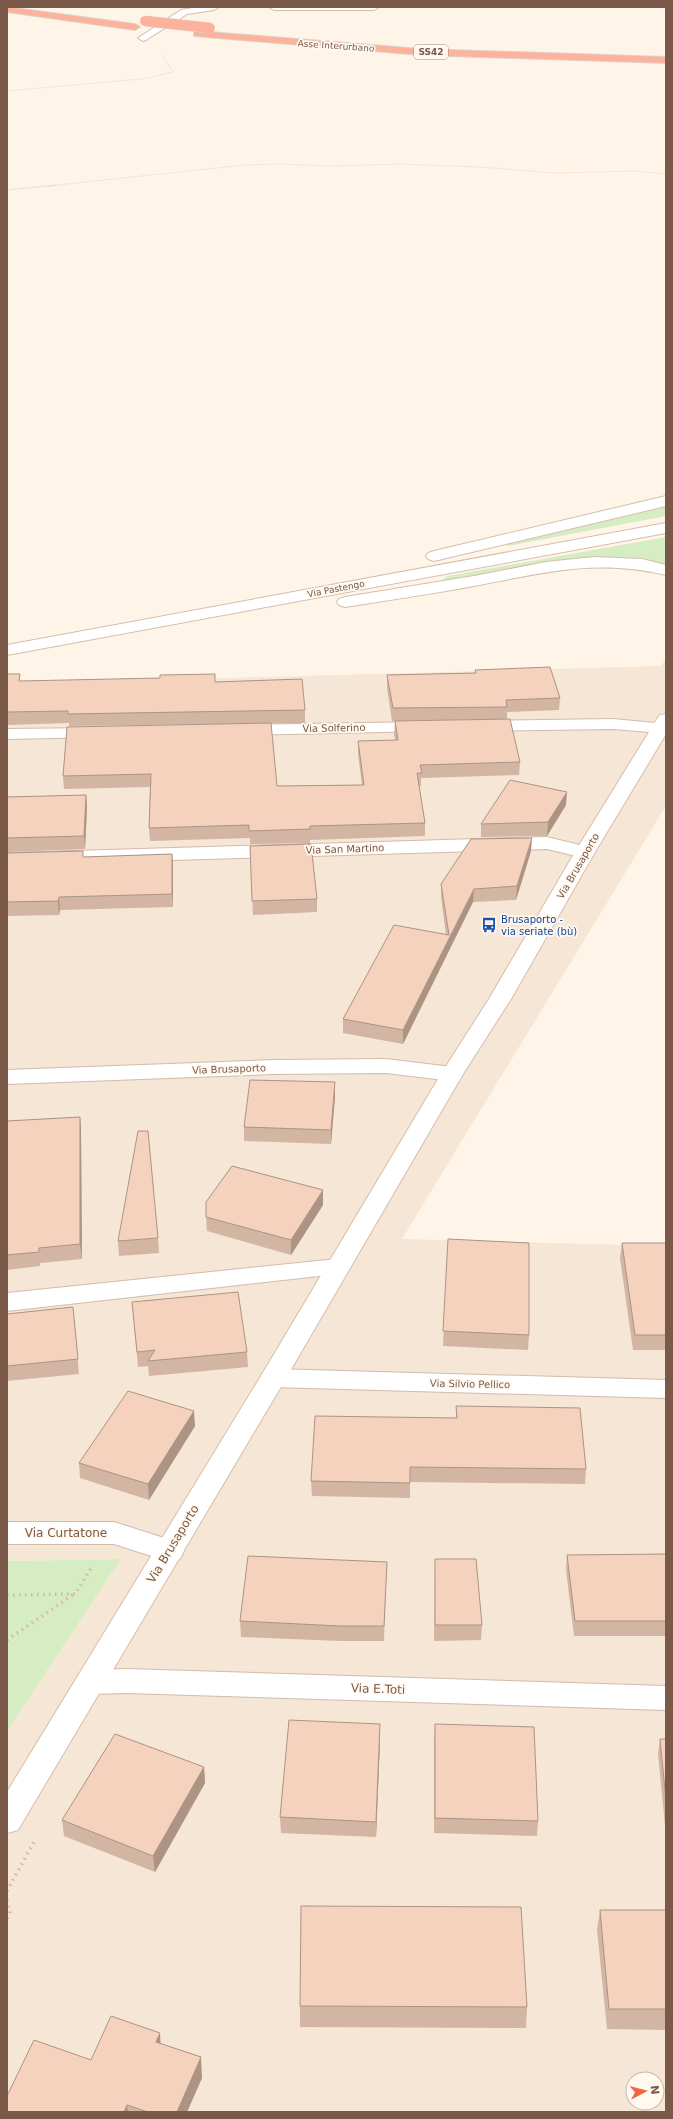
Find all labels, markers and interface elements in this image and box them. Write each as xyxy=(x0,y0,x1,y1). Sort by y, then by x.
street label: Asse Interurbano xyxy=(297,38,375,54)
road number: SS42 xyxy=(414,45,448,59)
street label: Via Pastengo xyxy=(307,578,366,599)
street label: Via Solferino xyxy=(302,722,366,734)
street label: Via Brusaporto xyxy=(555,831,601,901)
street label: Via San Martino xyxy=(305,842,385,856)
place label: Brusaporto - via seriate (bù) xyxy=(501,914,577,937)
bus stop icon: Brusaporto - via seriate (bù) xyxy=(480,916,498,934)
street label: Via Brusaporto xyxy=(192,1062,266,1076)
street label: Via Silvio Pellico xyxy=(430,1378,510,1390)
street label: Via Brusaporto xyxy=(144,1502,202,1586)
street label: Via Curtatone xyxy=(25,1526,107,1540)
street label: Via E.Toti xyxy=(351,1681,405,1697)
north arrow xyxy=(625,2071,665,2111)
text: N xyxy=(647,2084,661,2095)

